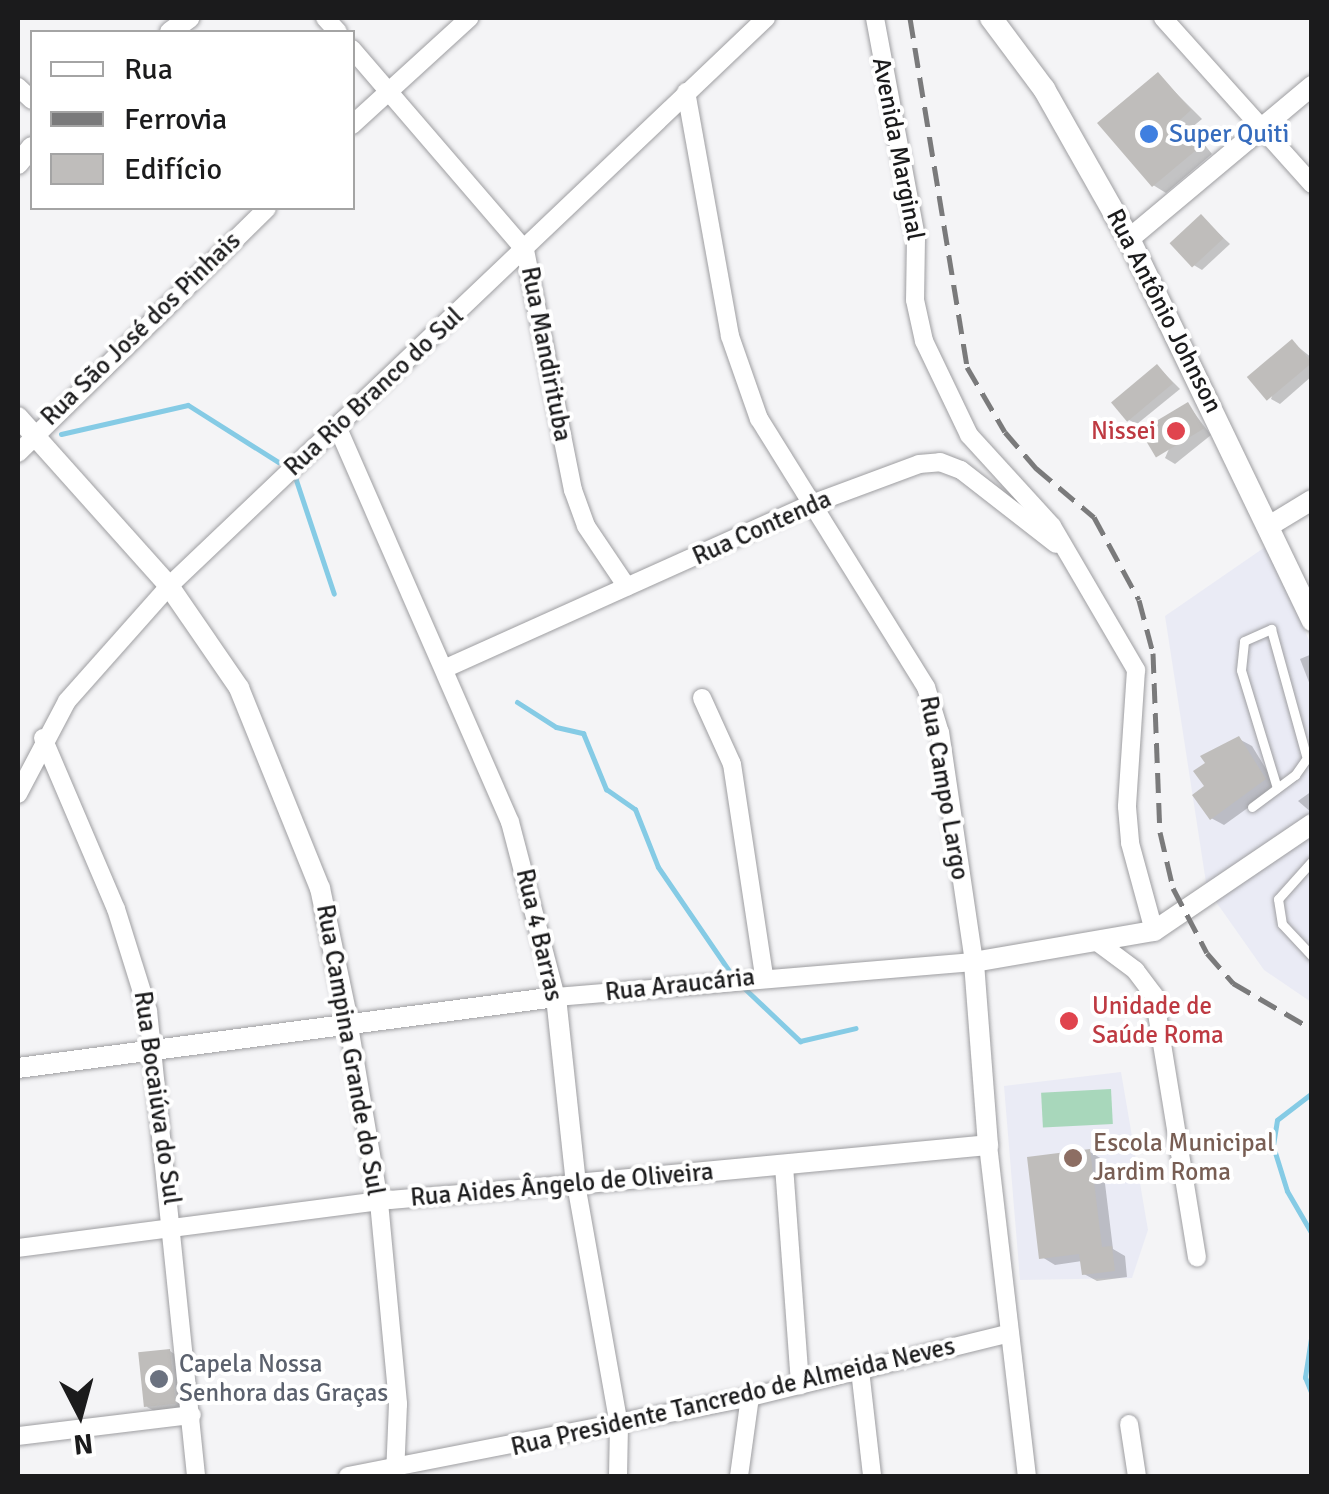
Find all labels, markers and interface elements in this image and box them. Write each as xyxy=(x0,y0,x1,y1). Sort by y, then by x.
legend xyxy=(30,30,355,210)
text: Rua xyxy=(124,51,173,88)
street label: Avenida Marginal xyxy=(866,55,930,243)
text: Ferrovia xyxy=(124,101,227,138)
place label: Super Quiti xyxy=(1169,119,1289,149)
marker: Super Quiti xyxy=(1138,123,1160,145)
text: Edifício xyxy=(124,151,222,188)
street label: Rua Antônio Johnson xyxy=(1100,204,1228,418)
street label: Rua São José dos Pinhais xyxy=(35,226,247,432)
street label: Rua Mandirituba xyxy=(514,264,578,444)
street label: Rua Rio Branco do Sul xyxy=(278,301,470,483)
place label: Nissei xyxy=(1091,416,1156,446)
marker: Nissei xyxy=(1165,420,1187,442)
street label: Rua Contenda xyxy=(688,484,836,572)
street label: Rua Campo Largo xyxy=(913,694,975,882)
street label: Rua 4 Barras xyxy=(509,866,569,1004)
street label: Rua Campina Grande do Sul xyxy=(310,902,390,1198)
street label: Rua Araucária xyxy=(604,962,756,1008)
street label: Rua Bocaiúva do Sul xyxy=(127,989,187,1207)
place label: Unidade de Saúde Roma xyxy=(1092,992,1224,1051)
marker: Unidade de Saúde Roma xyxy=(1056,1008,1082,1034)
place label: Escola Municipal Jardim Roma xyxy=(1093,1129,1275,1188)
marker: Escola Municipal Jardim Roma xyxy=(1062,1147,1084,1169)
street label: Rua Aides Ângelo de Oliveira xyxy=(409,1157,715,1213)
street label: Rua Presidente Tancredo de Almeida Neves xyxy=(508,1331,958,1463)
place label: Capela Nossa Senhora das Graças xyxy=(179,1350,388,1409)
north arrow xyxy=(30,1364,130,1464)
marker: Capela Nossa Senhora das Graças xyxy=(148,1368,170,1390)
text: N xyxy=(72,1426,95,1462)

